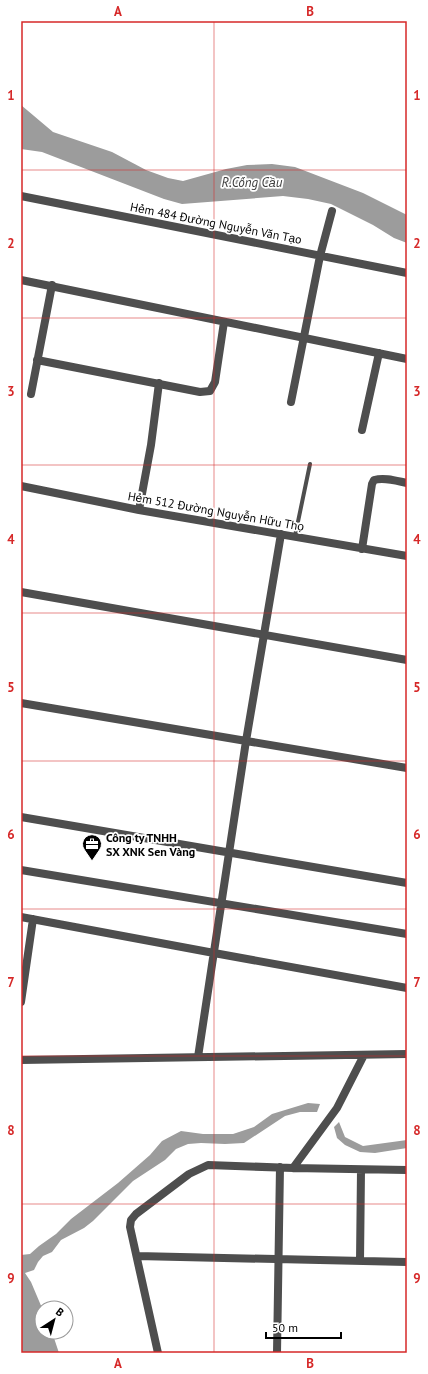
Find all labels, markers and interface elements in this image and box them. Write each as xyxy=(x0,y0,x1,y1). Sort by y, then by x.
text: A xyxy=(114,3,122,20)
text: B xyxy=(306,3,314,20)
text: 1 xyxy=(7,87,15,104)
text: 1 xyxy=(413,87,421,104)
water label: R.Cống Cầu xyxy=(222,174,283,191)
street label: Hẻm 484 Đường Nguyễn Văn Tạo xyxy=(129,199,303,247)
text: 2 xyxy=(7,235,15,252)
text: 2 xyxy=(413,235,421,252)
text: 3 xyxy=(7,383,15,400)
text: 3 xyxy=(413,383,421,400)
street label: Hẻm 512 Đường Nguyễn Hữu Thọ xyxy=(127,488,306,534)
text: 4 xyxy=(7,531,15,548)
text: 4 xyxy=(413,531,421,548)
text: 5 xyxy=(7,679,15,696)
text: 5 xyxy=(413,679,421,696)
text: 6 xyxy=(7,826,15,843)
text: 6 xyxy=(413,826,421,843)
place label: Công ty TNHH SX XNK Sen Vàng xyxy=(106,830,195,859)
office icon: Công ty TNHH SX XNK Sen Vàng xyxy=(81,833,103,861)
text: 7 xyxy=(7,974,15,991)
text: 7 xyxy=(413,974,421,991)
text: 8 xyxy=(7,1122,15,1139)
text: 8 xyxy=(413,1122,421,1139)
text: 9 xyxy=(7,1270,15,1287)
text: 9 xyxy=(413,1270,421,1287)
north arrow xyxy=(34,1300,74,1340)
text: B xyxy=(53,1304,67,1320)
scale bar xyxy=(266,1314,341,1340)
text: 50 m xyxy=(272,1320,298,1335)
text: A xyxy=(114,1355,122,1372)
text: B xyxy=(306,1355,314,1372)

